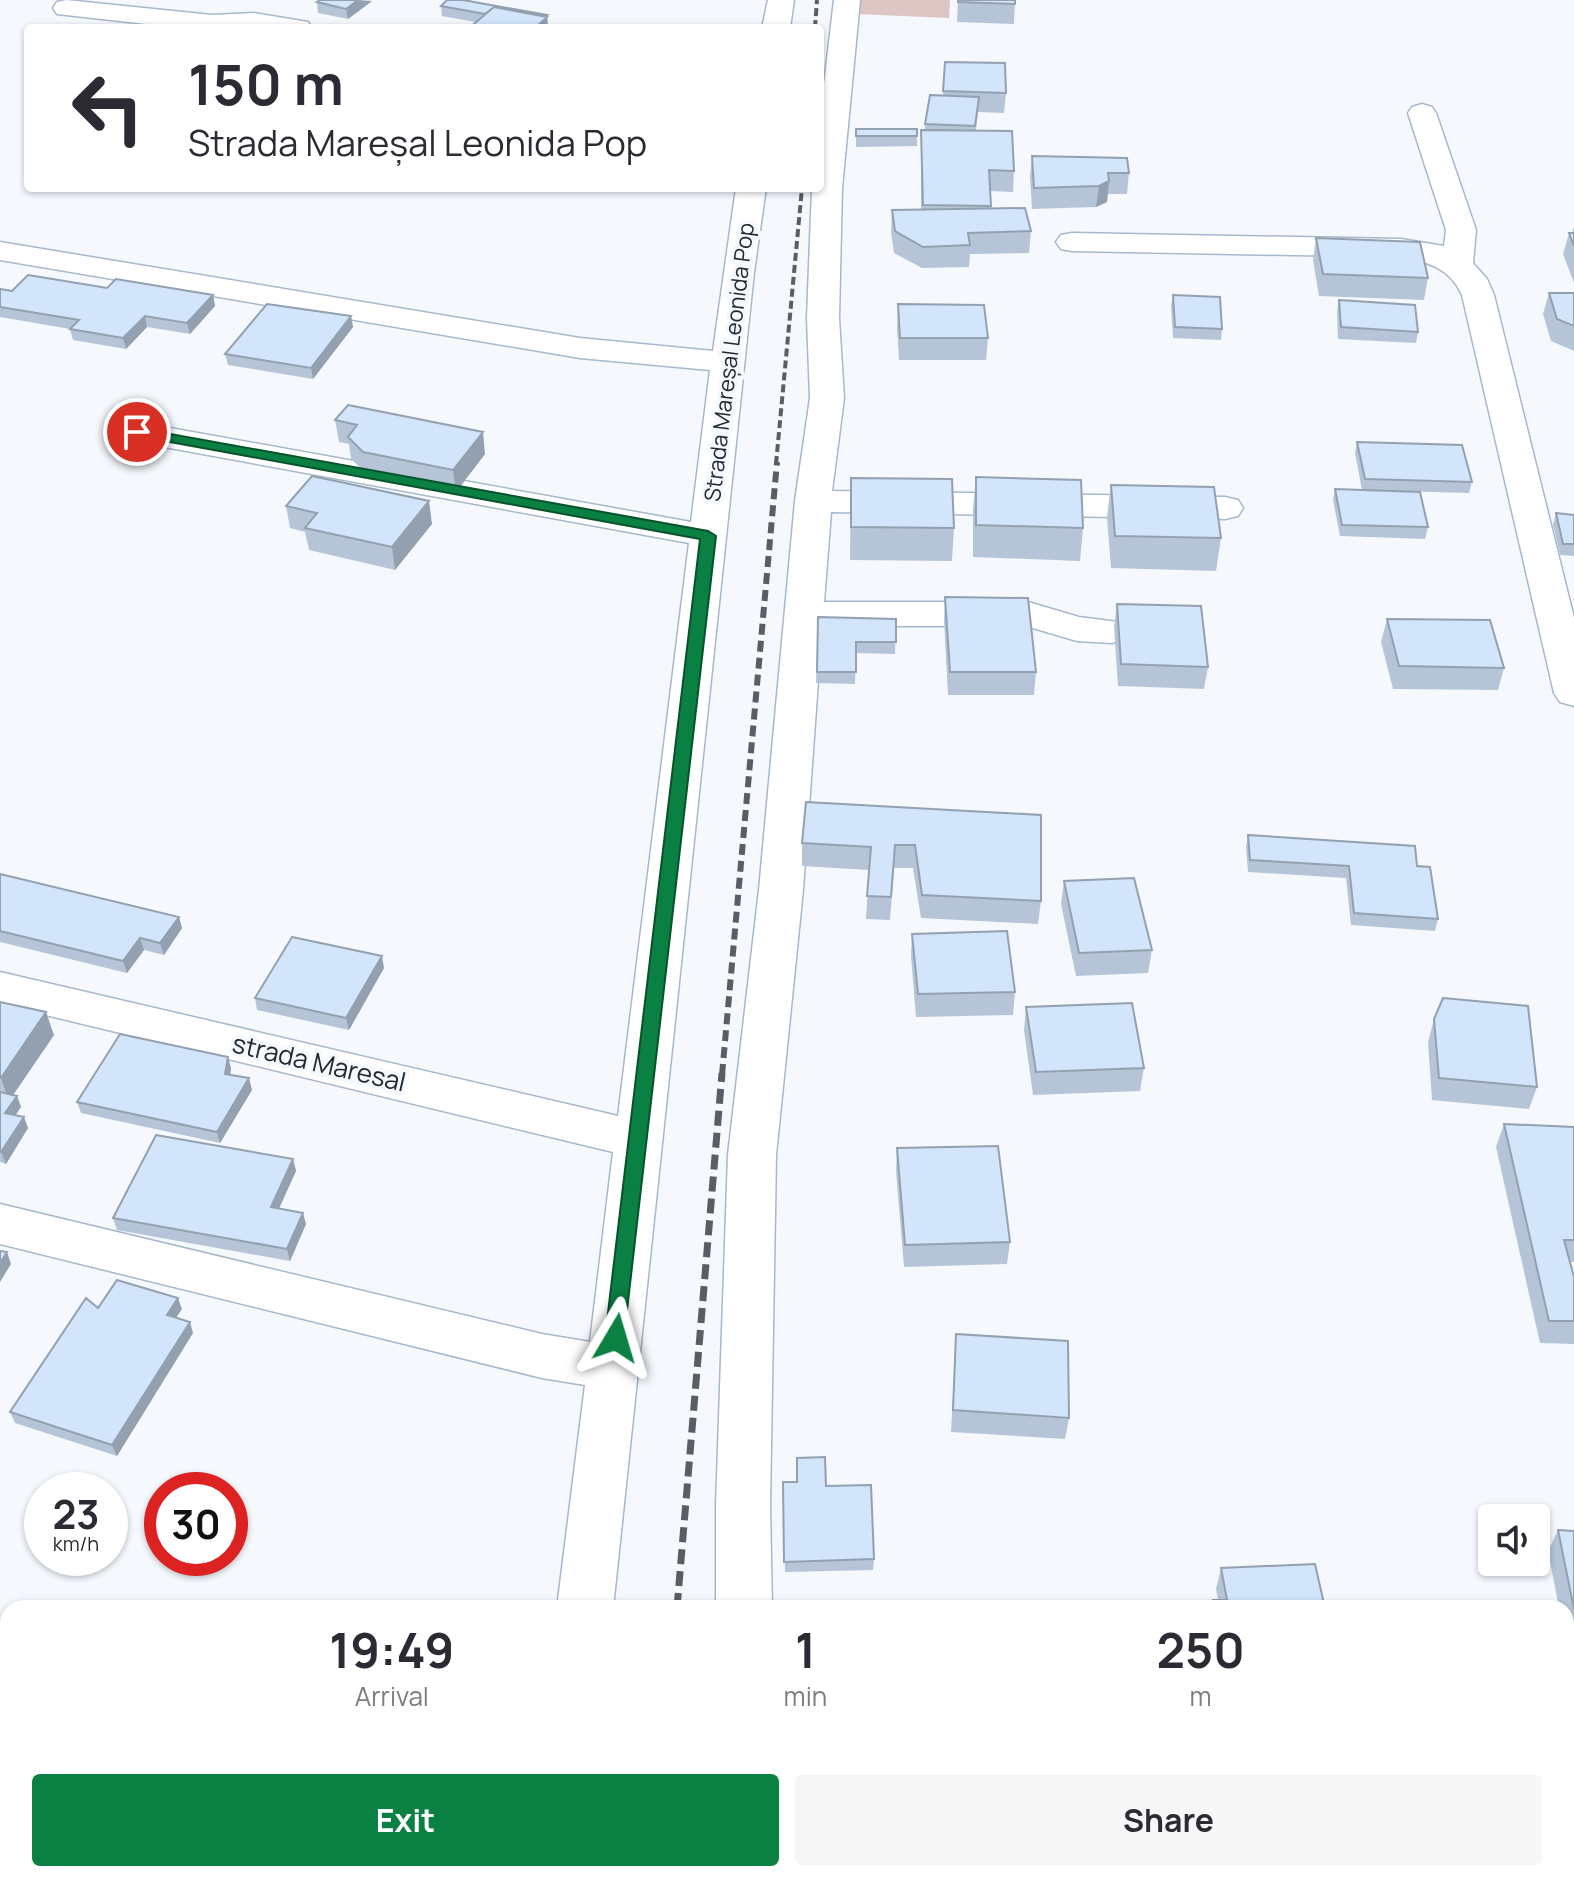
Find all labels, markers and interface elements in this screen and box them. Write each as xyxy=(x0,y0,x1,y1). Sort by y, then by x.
text: 150 m xyxy=(188,45,344,122)
icon: left xyxy=(56,56,160,160)
text: Strada Mareșal Leonida Pop xyxy=(188,118,647,167)
street label: Strada Mareșal Leonida Pop xyxy=(697,221,761,503)
pin xyxy=(103,398,171,466)
icon: arrive xyxy=(115,410,159,454)
street label: strada Maresal xyxy=(229,1025,410,1099)
position arrow xyxy=(574,1296,658,1380)
speed limit sign: 30 xyxy=(144,1472,248,1576)
text: 23 xyxy=(52,1486,100,1541)
map controls xyxy=(1478,1504,1550,1576)
button: sound xyxy=(1478,1504,1550,1576)
text: km/h xyxy=(53,1530,99,1557)
text: 19:49 xyxy=(329,1617,454,1682)
text: 1 xyxy=(795,1617,816,1682)
text: 250 xyxy=(1156,1617,1245,1682)
text: Arrival xyxy=(355,1678,429,1714)
text: min xyxy=(784,1678,827,1714)
text: m xyxy=(1190,1678,1212,1714)
button: Exit xyxy=(32,1774,779,1866)
button: Share xyxy=(795,1774,1542,1866)

